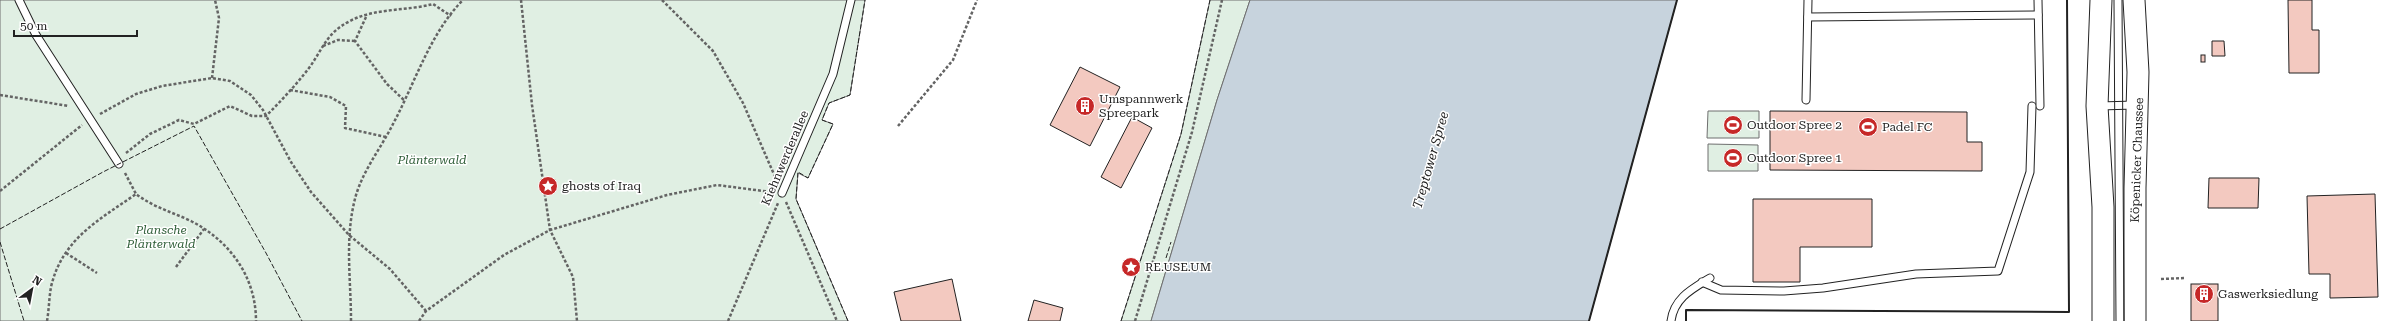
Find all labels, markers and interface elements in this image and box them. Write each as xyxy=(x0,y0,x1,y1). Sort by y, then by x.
scale bar xyxy=(14,12,137,38)
text: 50 m xyxy=(20,19,47,33)
place label: Umspannwerk Spreepark xyxy=(1099,92,1184,120)
building icon: Umspannwerk Spreepark xyxy=(1074,95,1096,117)
street label: Köpenicker Chaussee xyxy=(2128,97,2146,223)
street label: Kiehnwerderallee xyxy=(759,108,811,208)
water label: Treptower Spree xyxy=(1409,110,1452,210)
sports icon: Outdoor Spree 2 xyxy=(1722,114,1744,136)
sports icon: Padel FC xyxy=(1857,116,1879,138)
place label: Outdoor Spree 2 xyxy=(1747,118,1842,132)
place label: Padel FC xyxy=(1882,120,1933,134)
sports icon: Outdoor Spree 1 xyxy=(1722,147,1744,169)
place label: Outdoor Spree 1 xyxy=(1747,151,1842,165)
park label: Plänterwald xyxy=(397,153,467,167)
place icon: ghosts of Iraq xyxy=(537,175,559,197)
place label: ghosts of Iraq xyxy=(562,179,641,193)
park label: Plansche Plänterwald xyxy=(126,223,196,251)
place icon: RE.USE.UM xyxy=(1120,256,1142,278)
place label: RE.USE.UM xyxy=(1145,260,1211,274)
north arrow xyxy=(12,269,52,309)
text: N xyxy=(30,273,45,289)
building icon: Gaswerksiedlung xyxy=(2193,283,2215,305)
place label: Gaswerksiedlung xyxy=(2218,287,2318,301)

